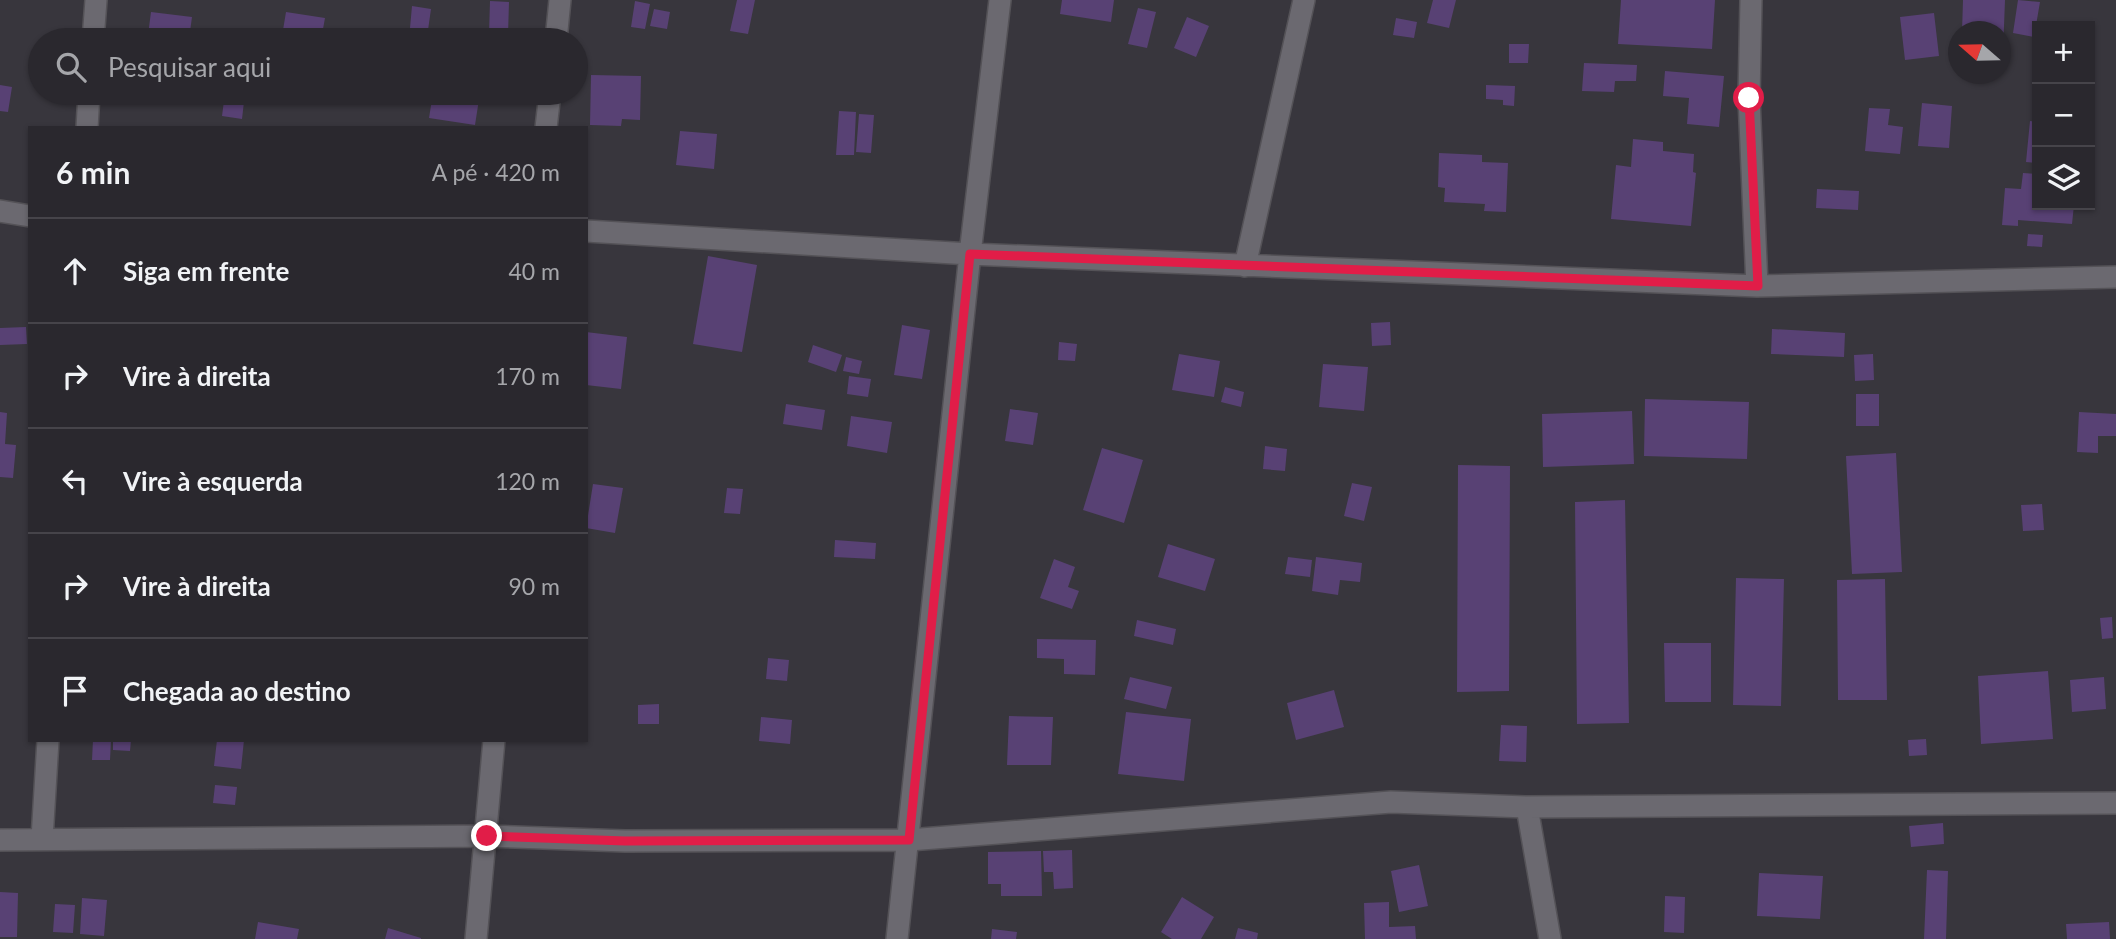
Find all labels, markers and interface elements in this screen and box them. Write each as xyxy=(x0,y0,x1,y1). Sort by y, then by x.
north arrow xyxy=(1948,21,2011,84)
map controls xyxy=(2032,21,2095,210)
button: + xyxy=(2032,21,2095,84)
search box xyxy=(28,28,588,105)
icon: search xyxy=(52,48,90,86)
text: Pesquisar aqui xyxy=(108,51,271,83)
route start xyxy=(1733,82,1764,113)
button: − xyxy=(2032,84,2095,147)
button: layers xyxy=(2032,147,2095,210)
text: 6 min xyxy=(56,154,130,190)
text: A pé · 420 m xyxy=(432,158,560,186)
icon: ahead xyxy=(56,252,94,290)
text: Siga em frente xyxy=(123,255,290,287)
text: 40 m xyxy=(509,257,560,285)
icon: right xyxy=(56,357,94,395)
text: Vire à direita xyxy=(123,360,271,392)
text: 170 m xyxy=(495,362,560,390)
icon: left xyxy=(56,462,94,500)
text: Vire à esquerda xyxy=(123,465,303,497)
text: 120 m xyxy=(495,467,560,495)
icon: right xyxy=(56,567,94,605)
text: Vire à direita xyxy=(123,570,271,602)
text: 90 m xyxy=(509,572,560,600)
icon: arrive xyxy=(56,672,94,710)
text: Chegada ao destino xyxy=(123,675,351,707)
route end xyxy=(471,820,502,851)

